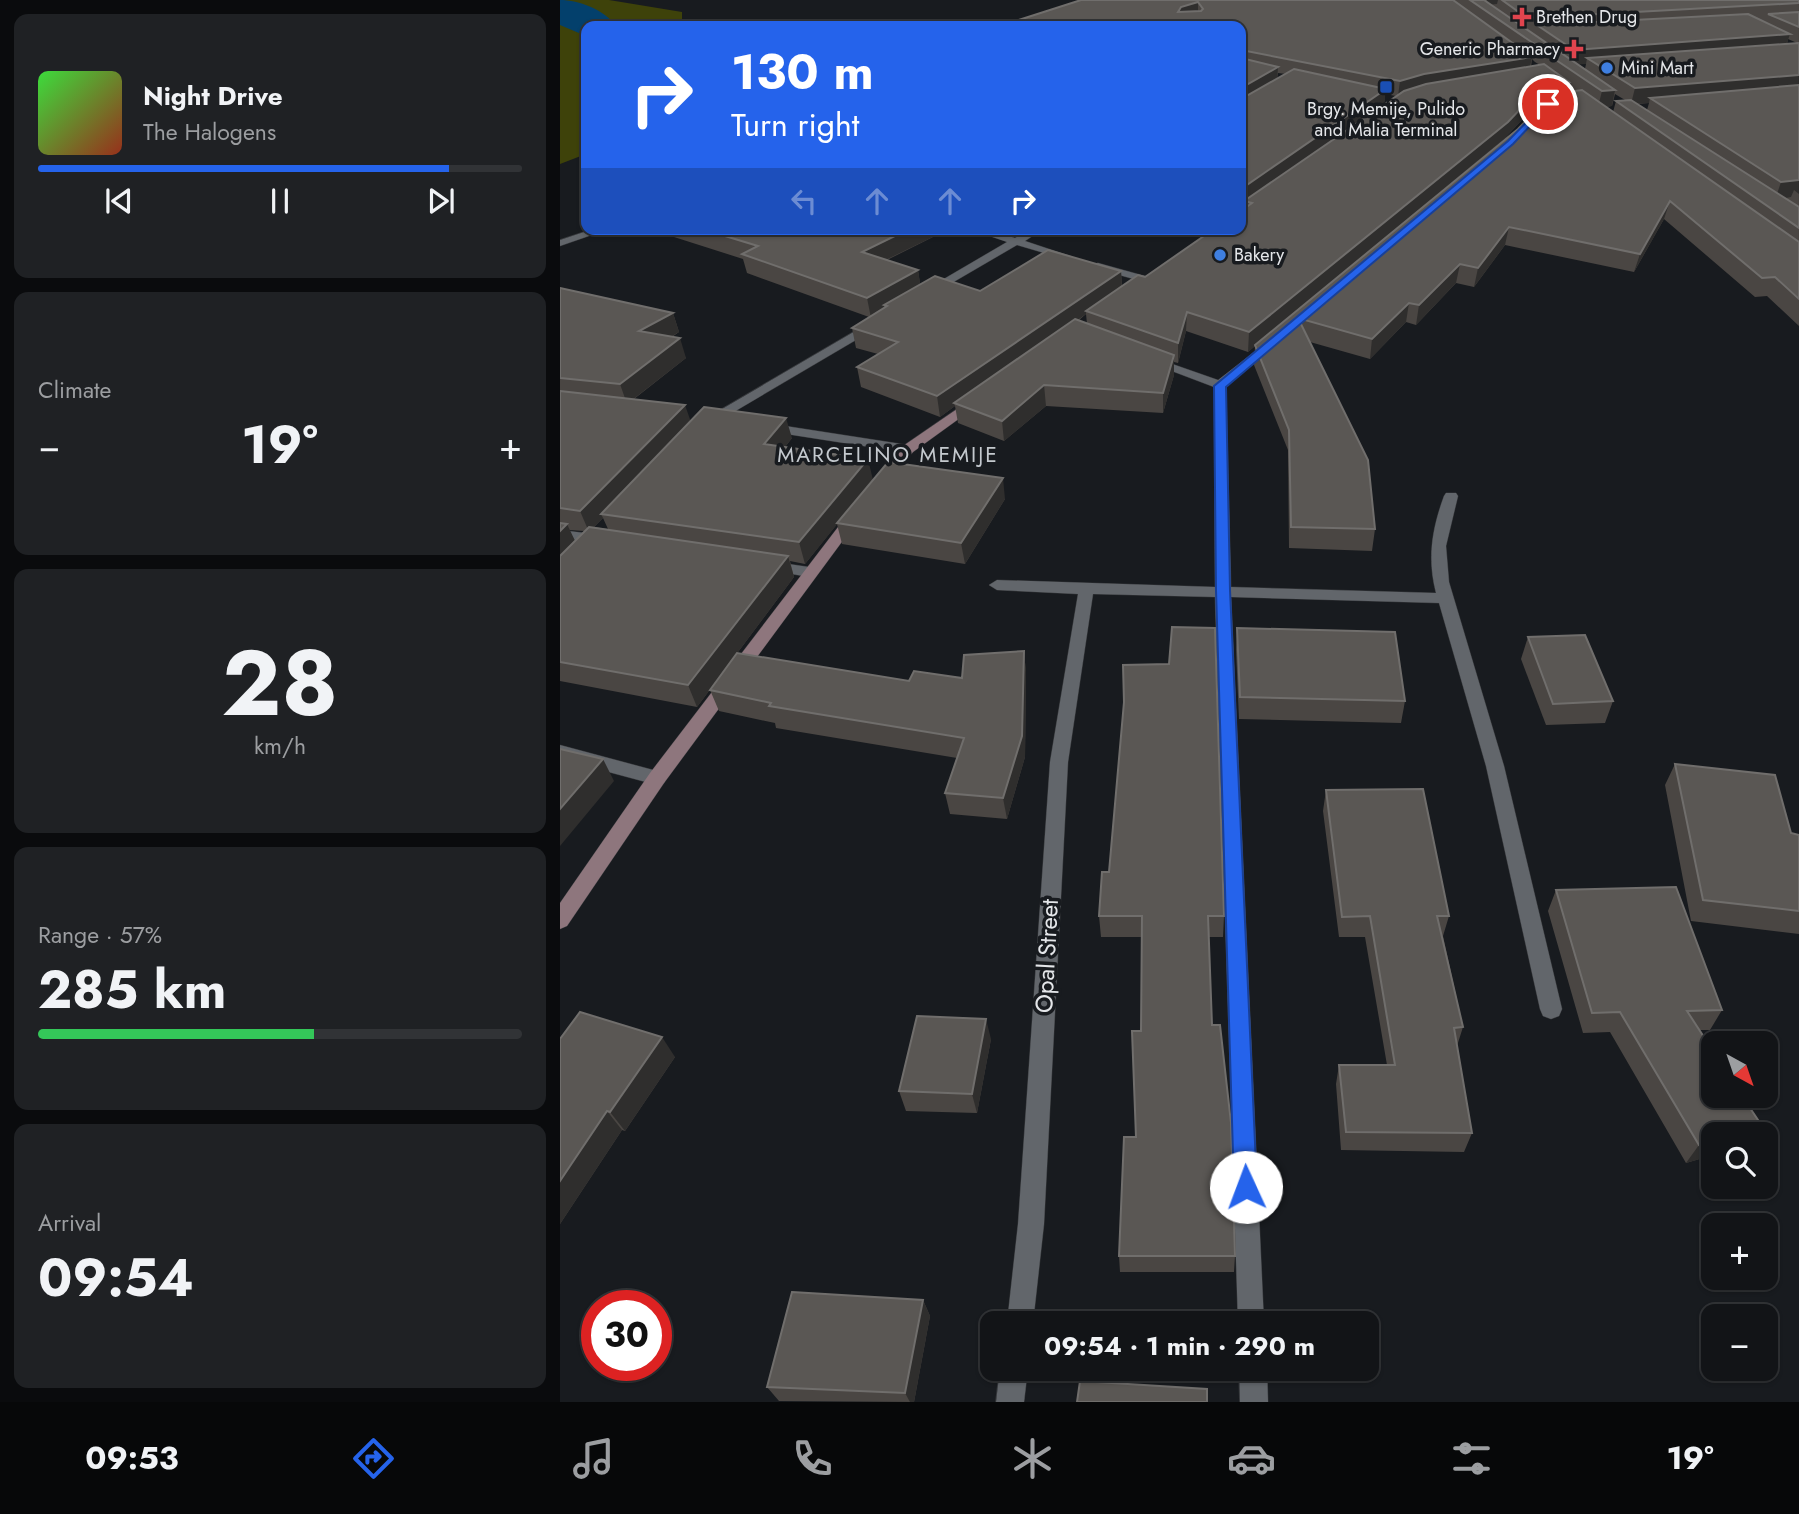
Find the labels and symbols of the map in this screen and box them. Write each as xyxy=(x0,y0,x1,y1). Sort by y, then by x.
place label: Brethen Drug xyxy=(1536,4,1637,30)
marker: Brethen Drug xyxy=(1514,9,1530,25)
place label: Generic Pharmacy xyxy=(1420,36,1560,62)
marker: Generic Pharmacy xyxy=(1566,41,1582,57)
place label: Mini Mart xyxy=(1621,55,1694,81)
marker: Mini Mart xyxy=(1599,60,1615,76)
pin xyxy=(1518,74,1578,134)
marker: Brgy. Memije, Pulido and Malia Terminal xyxy=(1378,79,1394,95)
place label: Brgy. Memije, Pulido and Malia Terminal xyxy=(1307,96,1465,143)
place label: Bakery xyxy=(1234,242,1284,268)
marker: Bakery xyxy=(1212,247,1228,263)
district label: MARCELINO MEMIJE xyxy=(777,440,999,470)
street label: Opal Street xyxy=(1026,898,1067,1014)
north arrow xyxy=(1701,1031,1778,1108)
position arrow xyxy=(1209,1150,1283,1224)
speed limit sign: 30 xyxy=(581,1290,672,1381)

